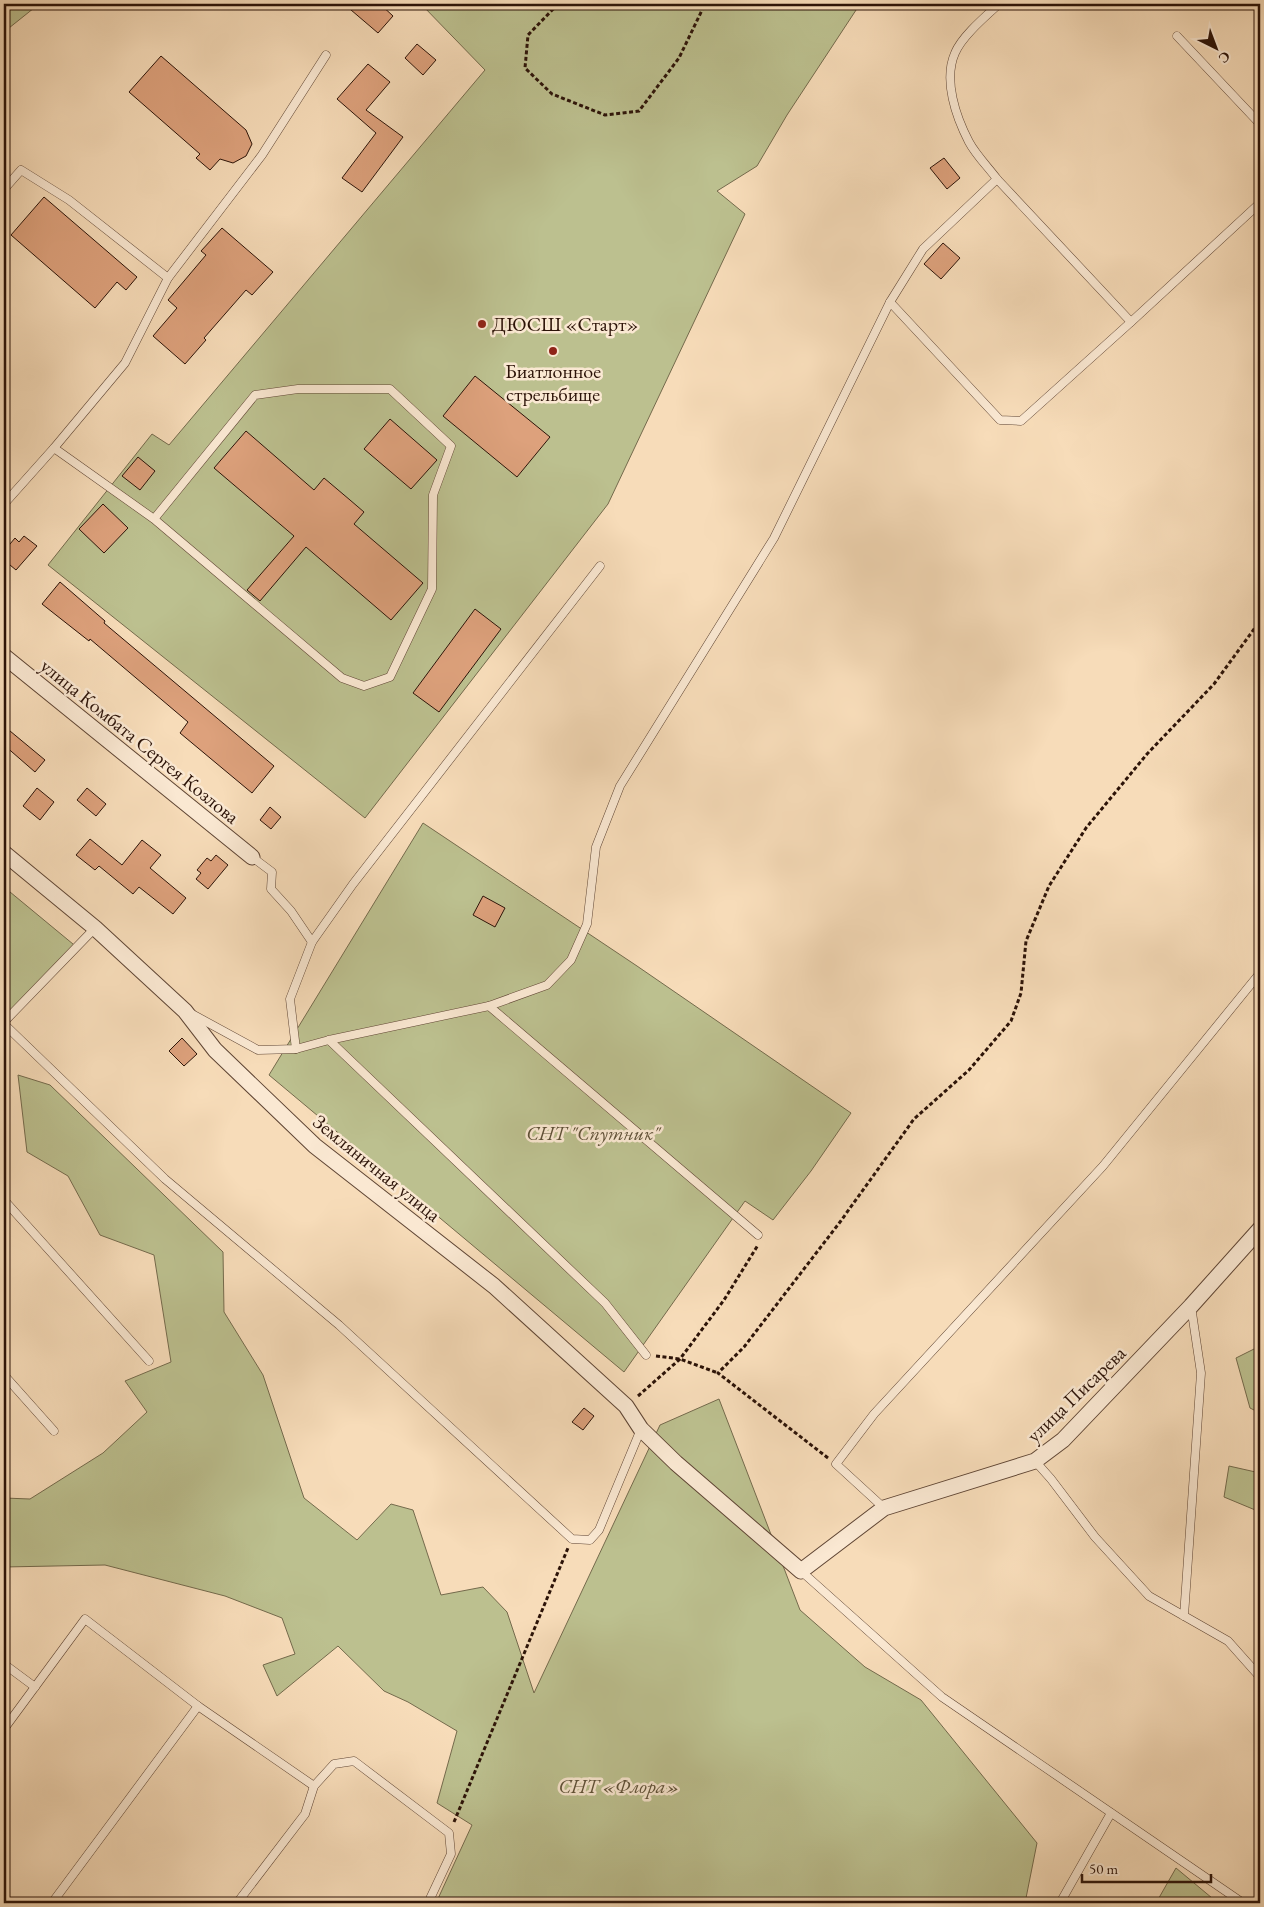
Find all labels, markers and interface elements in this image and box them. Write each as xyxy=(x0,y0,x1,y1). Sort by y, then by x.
north arrow xyxy=(1192,22,1242,72)
text: С xyxy=(1215,48,1234,68)
place label: ДЮСШ «Старт» xyxy=(492,311,638,337)
marker: ДЮСШ «Старт» xyxy=(476,318,488,330)
marker: Биатлонное стрельбище xyxy=(547,345,559,357)
place label: Биатлонное стрельбище xyxy=(505,358,601,407)
street label: улица Комбата Сергея Козлова xyxy=(35,653,245,829)
street label: Земляничная улица xyxy=(308,1108,446,1228)
park label: СНТ "Спутник" xyxy=(526,1120,662,1146)
street label: улица Писарева xyxy=(1021,1340,1131,1448)
park label: СНТ «Флора» xyxy=(558,1773,680,1799)
scale bar xyxy=(1082,1852,1210,1884)
text: 50 m xyxy=(1089,1859,1118,1878)

